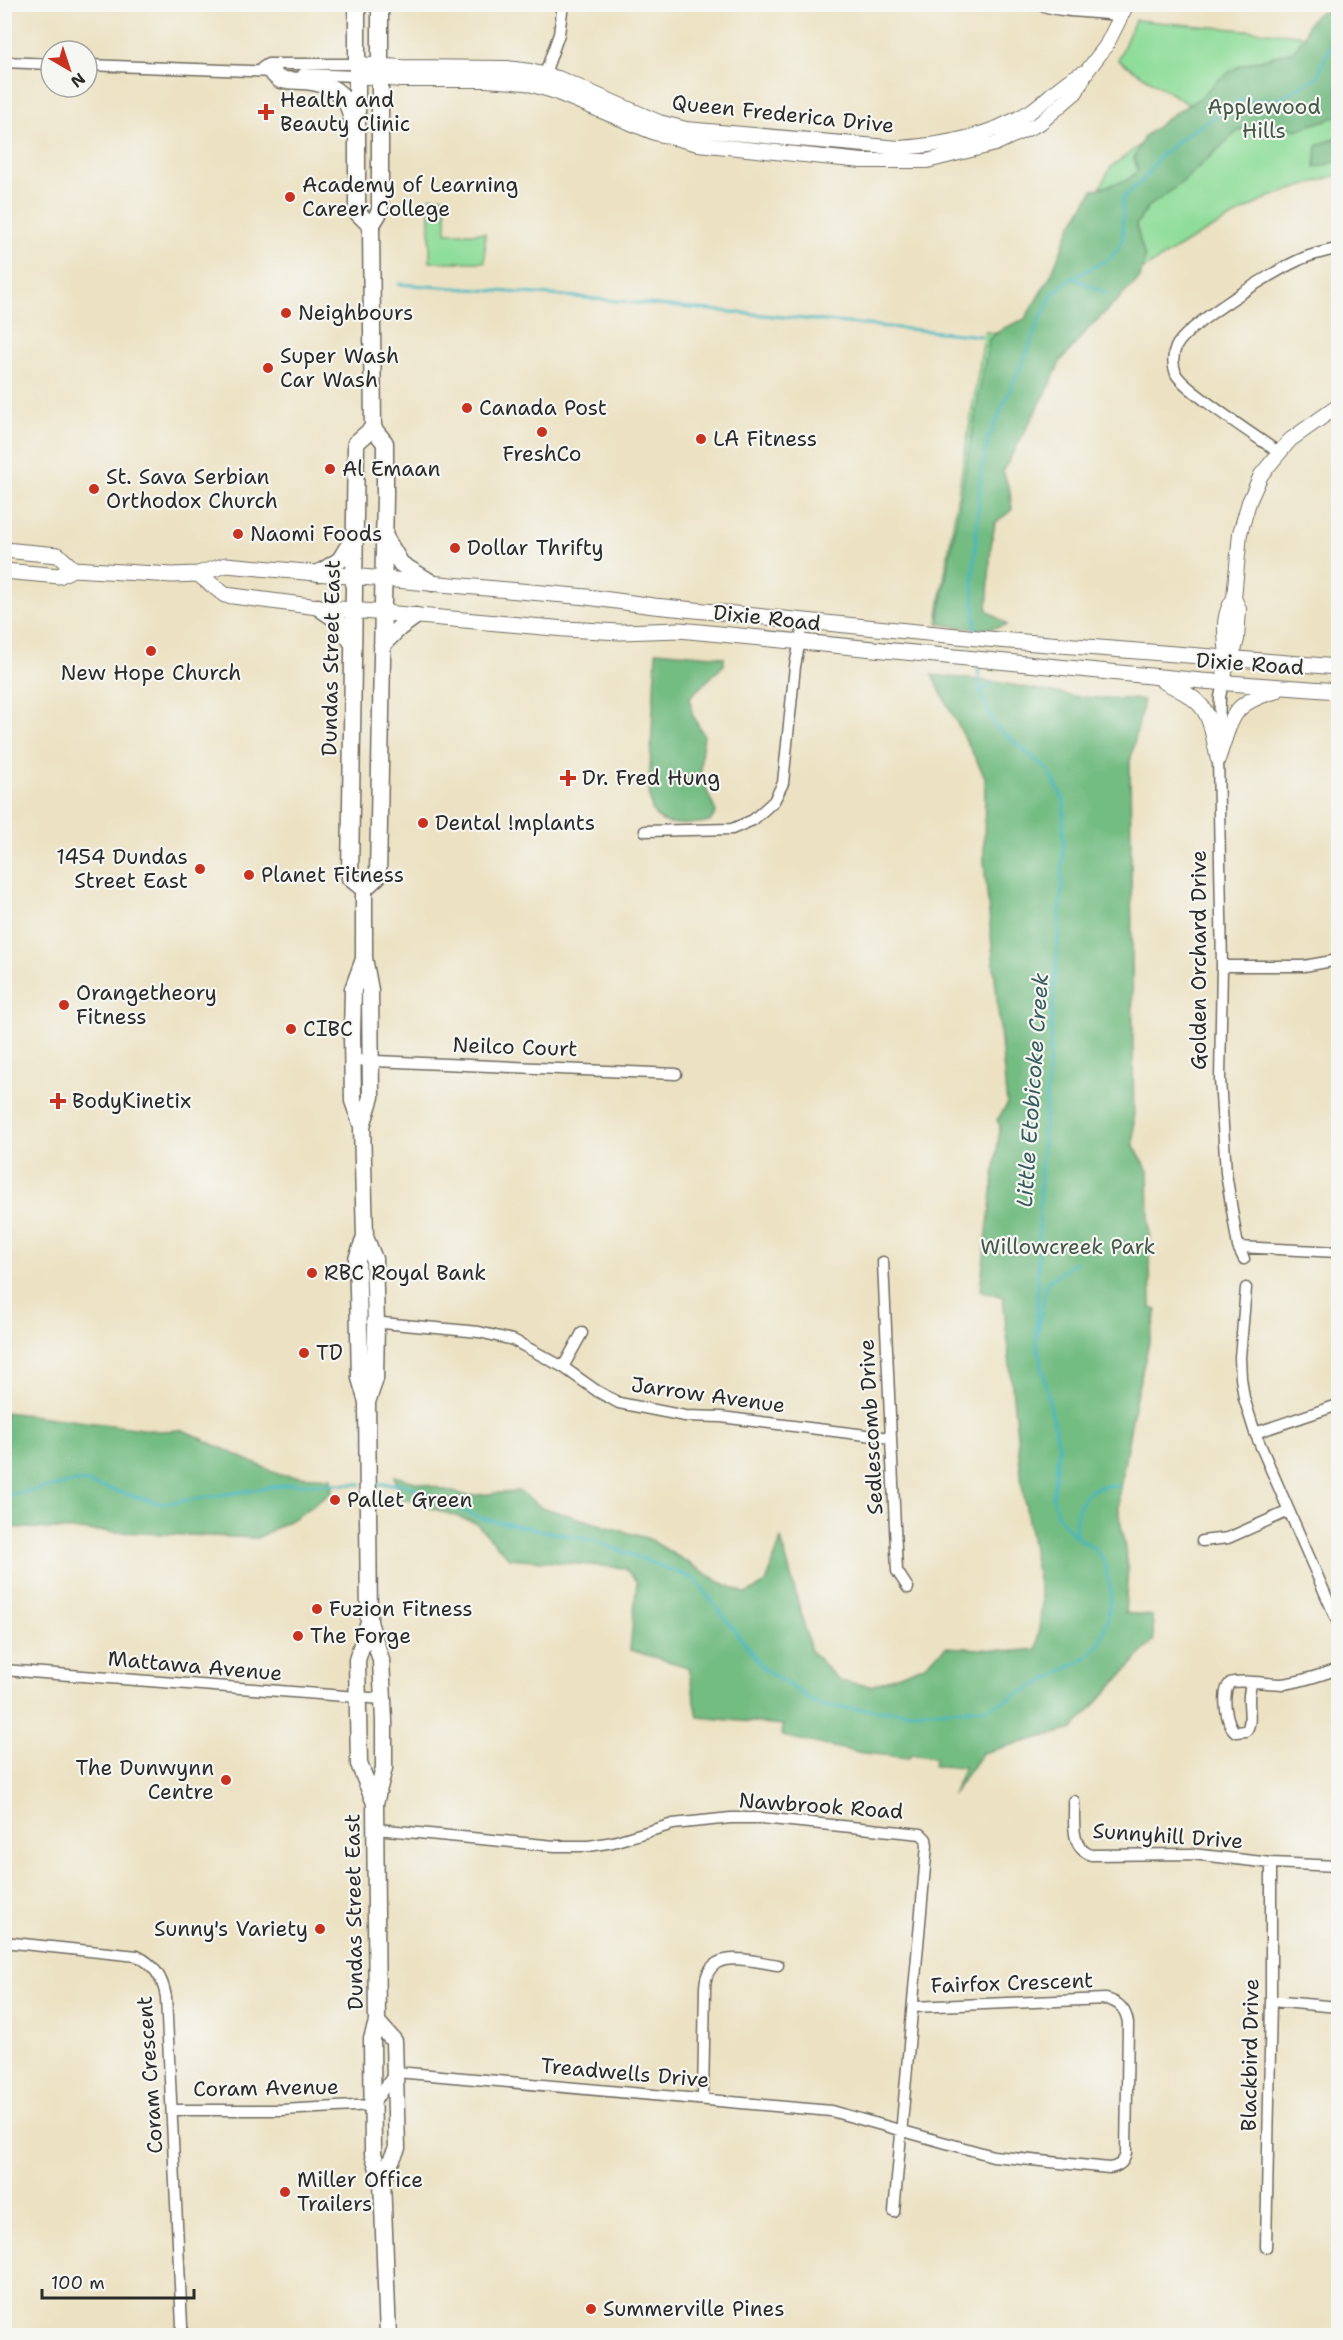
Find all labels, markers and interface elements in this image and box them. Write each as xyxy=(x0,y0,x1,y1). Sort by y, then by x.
north arrow xyxy=(39,39,99,99)
text: N xyxy=(67,68,90,92)
place label: Health and Beauty Clinic xyxy=(280,86,410,138)
street label: Queen Frederica Drive xyxy=(671,88,895,140)
park label: Applewood Hills xyxy=(1207,93,1321,145)
marker: Health and Beauty Clinic xyxy=(257,103,275,121)
place label: Academy of Learning Career College xyxy=(302,171,518,223)
marker: Academy of Learning Career College xyxy=(283,190,297,204)
place label: Neighbours xyxy=(298,299,413,327)
marker: Neighbours xyxy=(279,306,293,320)
place label: Super Wash Car Wash xyxy=(280,342,399,394)
marker: Super Wash Car Wash xyxy=(261,361,275,375)
place label: Canada Post xyxy=(479,394,607,422)
marker: Canada Post xyxy=(460,401,474,415)
marker: FreshCo xyxy=(535,425,549,439)
place label: LA Fitness xyxy=(713,425,817,453)
marker: LA Fitness xyxy=(694,432,708,446)
place label: FreshCo xyxy=(503,440,582,468)
place label: Al Emaan xyxy=(342,455,440,483)
marker: Al Emaan xyxy=(323,462,337,476)
place label: St. Sava Serbian Orthodox Church xyxy=(106,463,278,515)
marker: St. Sava Serbian Orthodox Church xyxy=(87,482,101,496)
place label: Naomi Foods xyxy=(250,520,382,548)
marker: Naomi Foods xyxy=(231,527,245,541)
place label: Dollar Thrifty xyxy=(467,534,604,562)
marker: Dollar Thrifty xyxy=(448,541,462,555)
street label: Dundas Street East xyxy=(315,560,347,756)
street label: Dixie Road xyxy=(712,598,822,638)
marker: New Hope Church xyxy=(144,644,158,658)
street label: Dixie Road xyxy=(1195,646,1305,682)
place label: New Hope Church xyxy=(61,659,241,687)
place label: Dr. Fred Hung xyxy=(582,764,720,792)
marker: Dr. Fred Hung xyxy=(559,769,577,787)
place label: Dental !mplants xyxy=(435,809,595,837)
marker: Dental !mplants xyxy=(416,816,430,830)
place label: 1454 Dundas Street East xyxy=(56,843,188,895)
street label: Golden Orchard Drive xyxy=(1185,850,1213,1070)
place label: Planet Fitness xyxy=(261,861,404,889)
marker: 1454 Dundas Street East xyxy=(193,862,207,876)
marker: Planet Fitness xyxy=(242,868,256,882)
water label: Little Etobicoke Creek xyxy=(1010,972,1055,1208)
place label: Orangetheory Fitness xyxy=(76,979,217,1031)
marker: Orangetheory Fitness xyxy=(57,998,71,1012)
place label: CIBC xyxy=(303,1015,353,1043)
marker: CIBC xyxy=(284,1022,298,1036)
street label: Neilco Court xyxy=(452,1031,578,1063)
place label: BodyKinetix xyxy=(72,1087,191,1115)
marker: BodyKinetix xyxy=(49,1092,67,1110)
park label: Willowcreek Park xyxy=(980,1233,1156,1261)
place label: RBC Royal Bank xyxy=(324,1259,486,1287)
marker: RBC Royal Bank xyxy=(305,1266,319,1280)
street label: Sedlescomb Drive xyxy=(852,1338,890,1516)
place label: TD xyxy=(316,1339,343,1367)
marker: TD xyxy=(297,1346,311,1360)
street label: Jarrow Avenue xyxy=(629,1370,787,1420)
place label: Pallet Green xyxy=(347,1486,473,1514)
marker: Pallet Green xyxy=(328,1493,342,1507)
place label: Fuzion Fitness xyxy=(329,1595,473,1623)
marker: Fuzion Fitness xyxy=(310,1602,324,1616)
place label: The Forge xyxy=(310,1622,411,1650)
marker: The Forge xyxy=(291,1629,305,1643)
street label: Mattawa Avenue xyxy=(107,1644,283,1688)
place label: The Dunwynn Centre xyxy=(76,1754,214,1806)
marker: The Dunwynn Centre xyxy=(219,1773,233,1787)
street label: Nawbrook Road xyxy=(738,1786,904,1826)
street label: Dundas Street East xyxy=(338,1814,370,2010)
street label: Sunnyhill Drive xyxy=(1092,1817,1244,1855)
place label: Sunny's Variety xyxy=(154,1915,308,1943)
marker: Sunny's Variety xyxy=(313,1922,327,1936)
street label: Fairfox Crescent xyxy=(930,1966,1094,2000)
street label: Blackbird Drive xyxy=(1235,1978,1265,2132)
street label: Coram Crescent xyxy=(131,1995,169,2155)
street label: Treadwells Drive xyxy=(540,2052,710,2094)
street label: Coram Avenue xyxy=(193,2073,339,2103)
place label: Miller Office Trailers xyxy=(297,2166,423,2218)
marker: Miller Office Trailers xyxy=(278,2185,292,2199)
scale bar xyxy=(42,2262,194,2300)
text: 100 m xyxy=(51,2271,105,2295)
place label: Summerville Pines xyxy=(603,2295,785,2323)
marker: Summerville Pines xyxy=(584,2302,598,2316)

